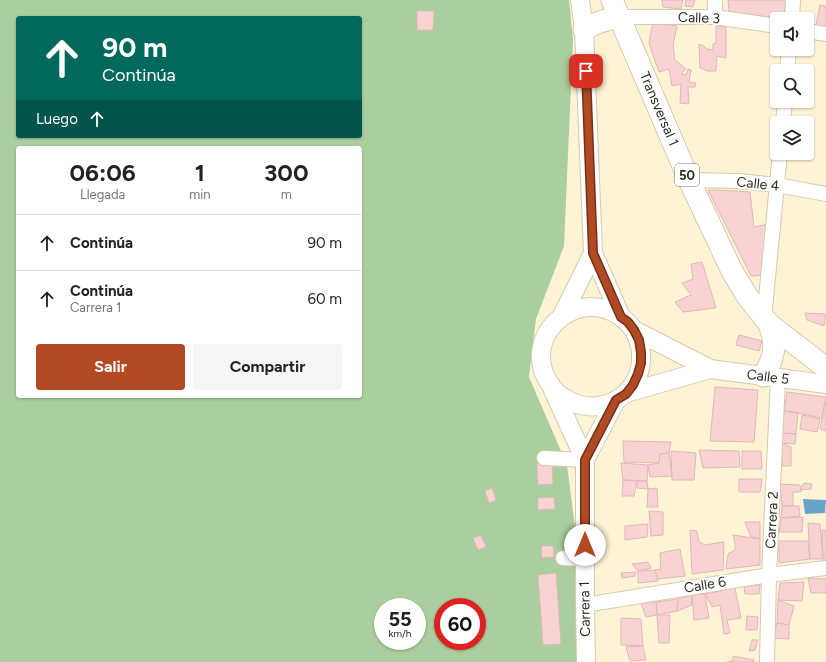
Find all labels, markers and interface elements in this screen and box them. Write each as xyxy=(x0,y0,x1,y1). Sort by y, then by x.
street label: Calle 3 xyxy=(678,9,720,27)
map controls xyxy=(770,12,814,160)
button: sound xyxy=(770,12,814,56)
text: 90 m xyxy=(102,30,167,64)
icon: ahead xyxy=(36,32,88,84)
pin xyxy=(569,54,603,88)
icon: arrive xyxy=(575,60,597,82)
text: Continúa xyxy=(102,64,176,86)
button: search xyxy=(770,64,814,108)
street label: Transversal 1 xyxy=(636,69,682,149)
icon: ahead xyxy=(86,108,108,130)
text: Luego xyxy=(36,110,78,128)
button: layers xyxy=(770,116,814,160)
text: 06:06 xyxy=(70,158,136,187)
text: 1 xyxy=(195,158,205,187)
text: 300 xyxy=(264,158,308,187)
road number: 50 xyxy=(675,164,699,186)
street label: Calle 4 xyxy=(736,173,781,195)
text: Llegada xyxy=(80,187,125,202)
text: min xyxy=(189,187,211,202)
text: m xyxy=(281,187,292,202)
icon: ahead xyxy=(36,232,58,254)
text: Continúa xyxy=(70,234,133,252)
text: 90 m xyxy=(307,234,342,252)
text: Continúa xyxy=(70,282,133,300)
icon: ahead xyxy=(36,288,58,310)
text: 60 m xyxy=(307,290,342,308)
text: Carrera 1 xyxy=(70,300,122,315)
button: Salir xyxy=(36,344,185,390)
button: Compartir xyxy=(193,344,342,390)
street label: Calle 5 xyxy=(746,366,790,388)
street label: Carrera 2 xyxy=(762,491,782,549)
position arrow xyxy=(564,524,606,566)
street label: Calle 6 xyxy=(683,573,727,597)
street label: Carrera 1 xyxy=(576,581,594,637)
speed limit sign: 60 xyxy=(434,598,486,650)
text: 55 xyxy=(388,607,412,631)
text: km/h xyxy=(389,627,411,640)

